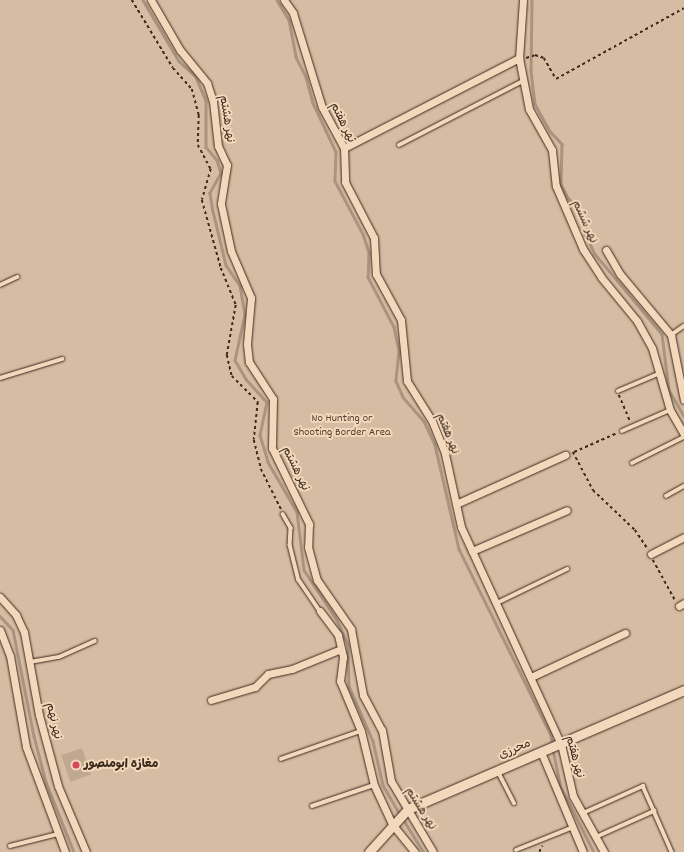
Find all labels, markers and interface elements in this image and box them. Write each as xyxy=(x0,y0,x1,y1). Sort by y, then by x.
street label: نهر هشتم xyxy=(215,94,237,144)
street label: نهر هفتم xyxy=(326,100,358,146)
street label: نهر ششم xyxy=(568,198,600,246)
street label: نهر هفتم xyxy=(432,411,462,457)
park label: No Hunting or Shooting Border Area xyxy=(293,412,391,440)
street label: نهر هشتم xyxy=(278,444,312,494)
street label: نهر نهم xyxy=(42,701,64,741)
street label: نهر هفتم xyxy=(561,734,587,780)
street label: محرزی xyxy=(497,737,533,763)
place label: مغازه ابومنصور xyxy=(84,758,158,772)
marker: مغازه ابومنصور xyxy=(71,760,81,770)
street label: نهر هشتم xyxy=(401,785,439,833)

